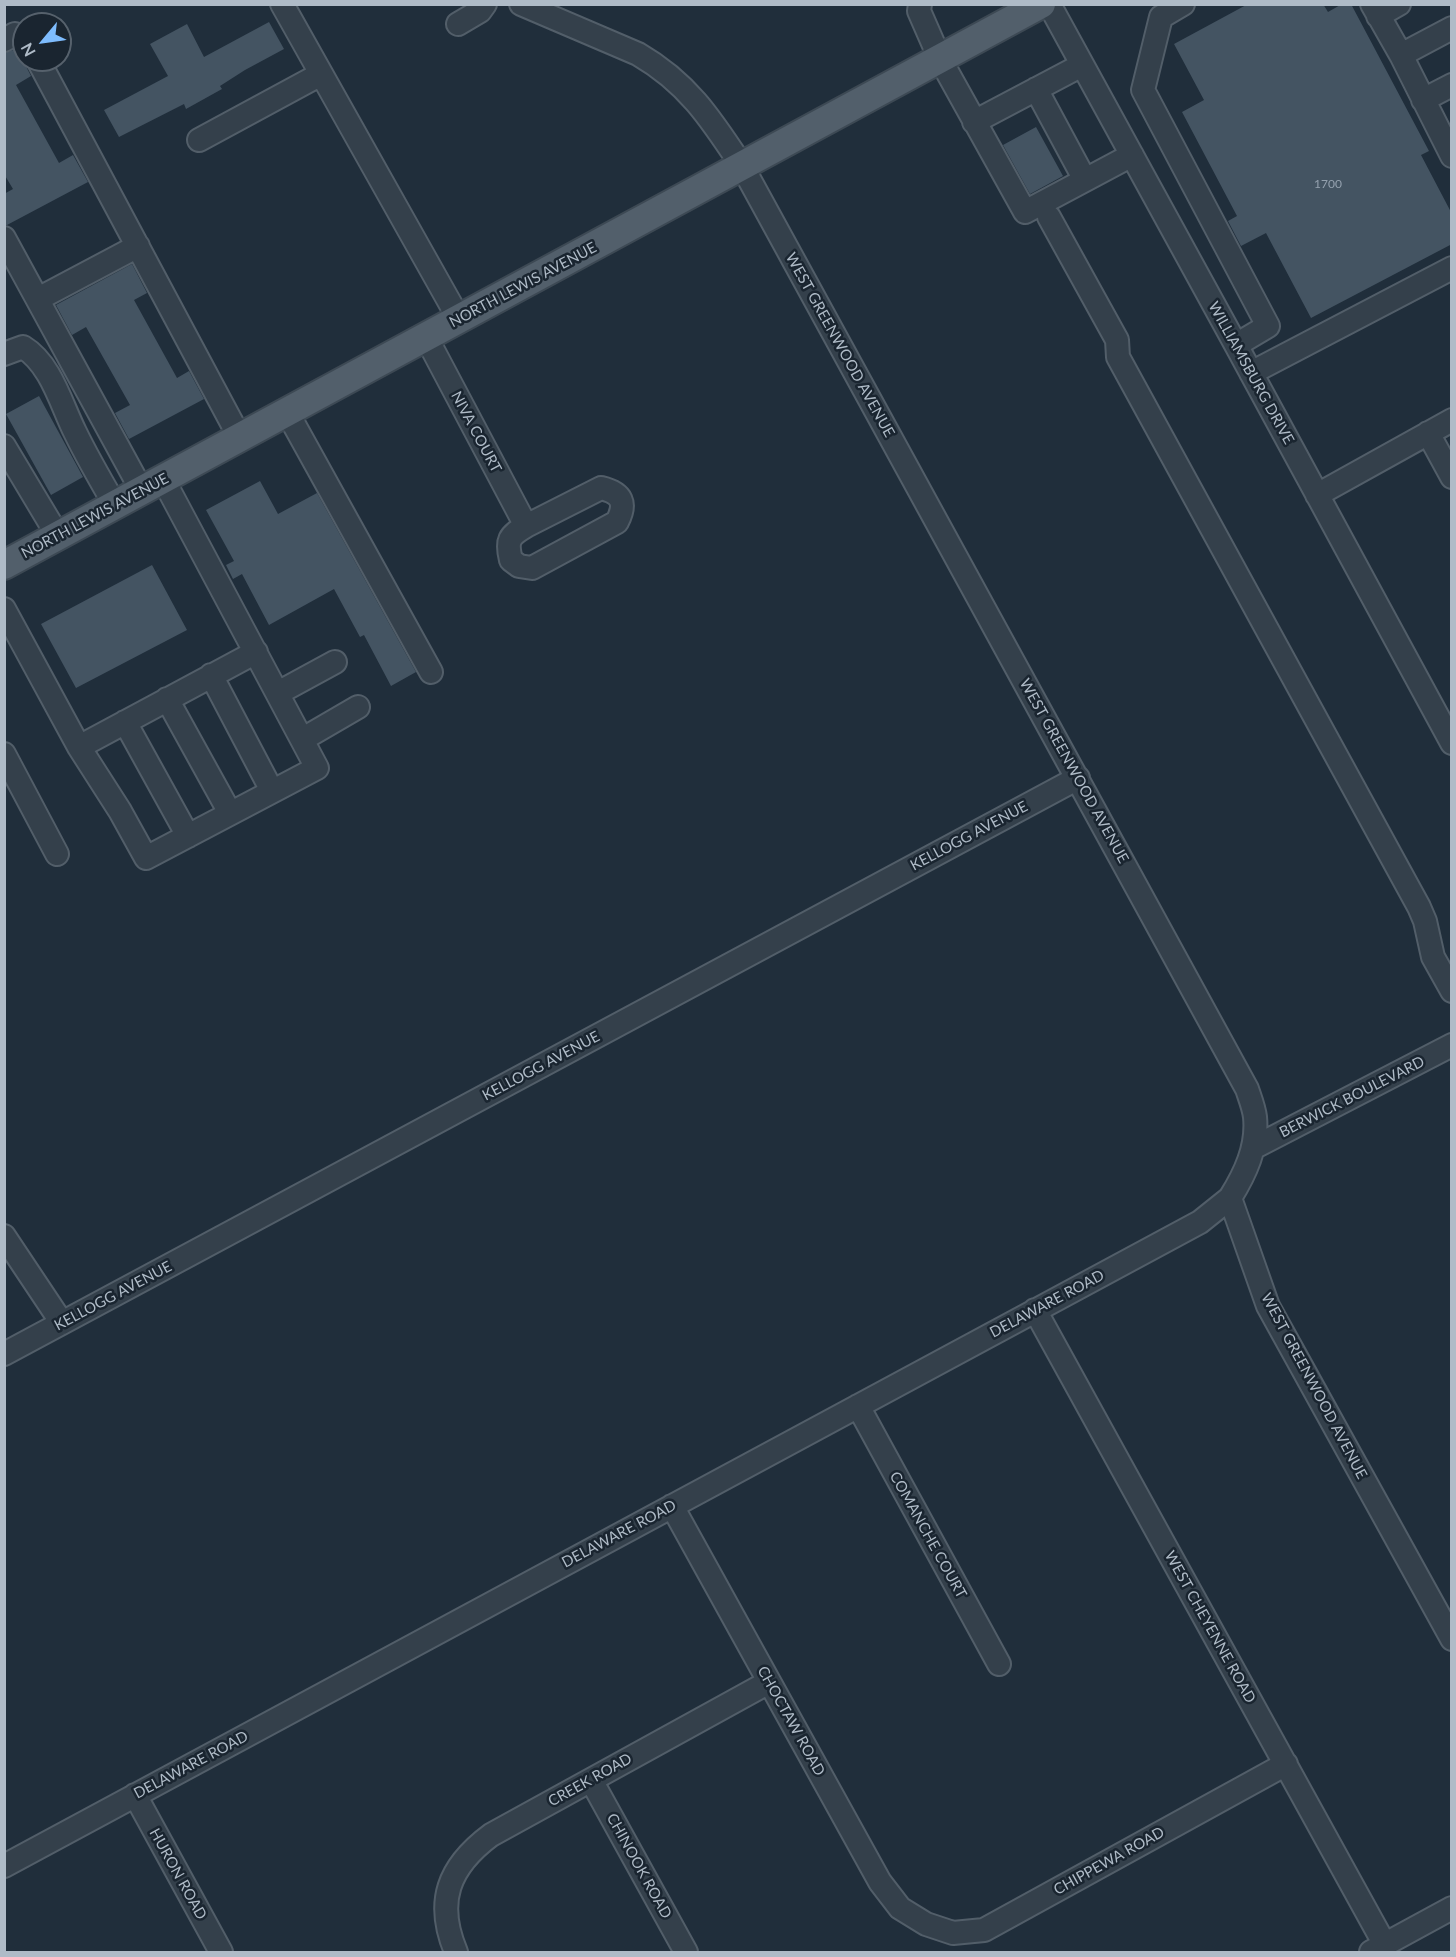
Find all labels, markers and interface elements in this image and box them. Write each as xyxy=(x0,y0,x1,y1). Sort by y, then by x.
north arrow xyxy=(12,12,72,72)
text: N xyxy=(16,40,39,60)
house number: 1700 xyxy=(1314,177,1342,191)
street label: NORTH LEWIS AVENUE xyxy=(446,239,600,331)
street label: WEST GREENWOOD AVENUE xyxy=(782,250,898,440)
street label: WILLIAMSBURG DRIVE xyxy=(1204,299,1298,447)
street label: NIVA COURT xyxy=(447,388,505,476)
street label: NORTH LEWIS AVENUE xyxy=(18,470,172,562)
street label: WEST GREENWOOD AVENUE xyxy=(1016,676,1132,866)
street label: KELLOGG AVENUE xyxy=(907,797,1031,875)
street label: KELLOGG AVENUE xyxy=(479,1027,603,1105)
street label: BERWICK BOULEVARD xyxy=(1276,1053,1428,1141)
street label: KELLOGG AVENUE xyxy=(51,1257,175,1335)
street label: DELAWARE ROAD xyxy=(987,1266,1107,1342)
street label: WEST GREENWOOD AVENUE xyxy=(1257,1290,1371,1482)
street label: COMANCHE COURT xyxy=(886,1469,970,1601)
street label: DELAWARE ROAD xyxy=(559,1496,679,1572)
street label: WEST CHEYENNE ROAD xyxy=(1161,1548,1259,1706)
street label: CHOCTAW ROAD xyxy=(753,1663,829,1779)
street label: DELAWARE ROAD xyxy=(131,1727,251,1803)
street label: CREEK ROAD xyxy=(545,1750,635,1810)
street label: CHINOOK ROAD xyxy=(603,1810,675,1922)
street label: CHIPPEWA ROAD xyxy=(1050,1823,1168,1899)
street label: HURON ROAD xyxy=(145,1825,211,1923)

